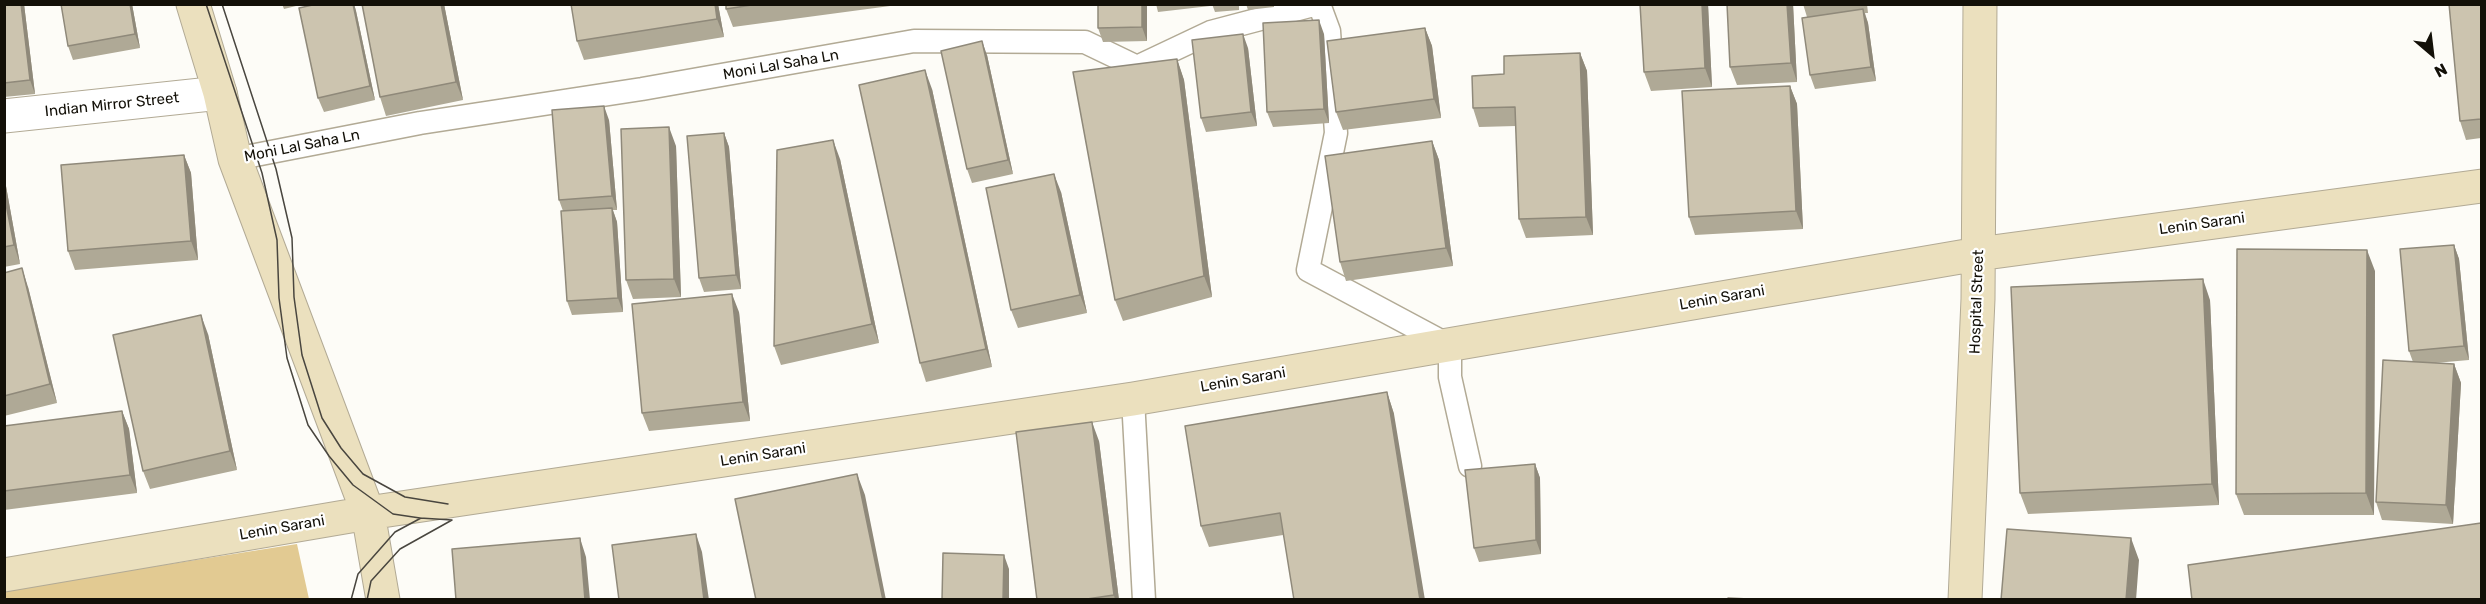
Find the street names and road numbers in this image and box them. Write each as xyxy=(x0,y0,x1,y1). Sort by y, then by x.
street label: Moni Lal Saha Ln xyxy=(722,46,840,84)
street label: Indian Mirror Street xyxy=(44,89,180,121)
street label: Moni Lal Saha Ln xyxy=(243,126,361,166)
street label: Lenin Sarani xyxy=(2158,209,2246,239)
street label: Hospital Street xyxy=(1966,250,1988,354)
street label: Lenin Sarani xyxy=(1678,282,1766,314)
street label: Lenin Sarani xyxy=(1199,364,1287,396)
street label: Lenin Sarani xyxy=(719,439,807,471)
street label: Lenin Sarani xyxy=(238,512,326,544)

